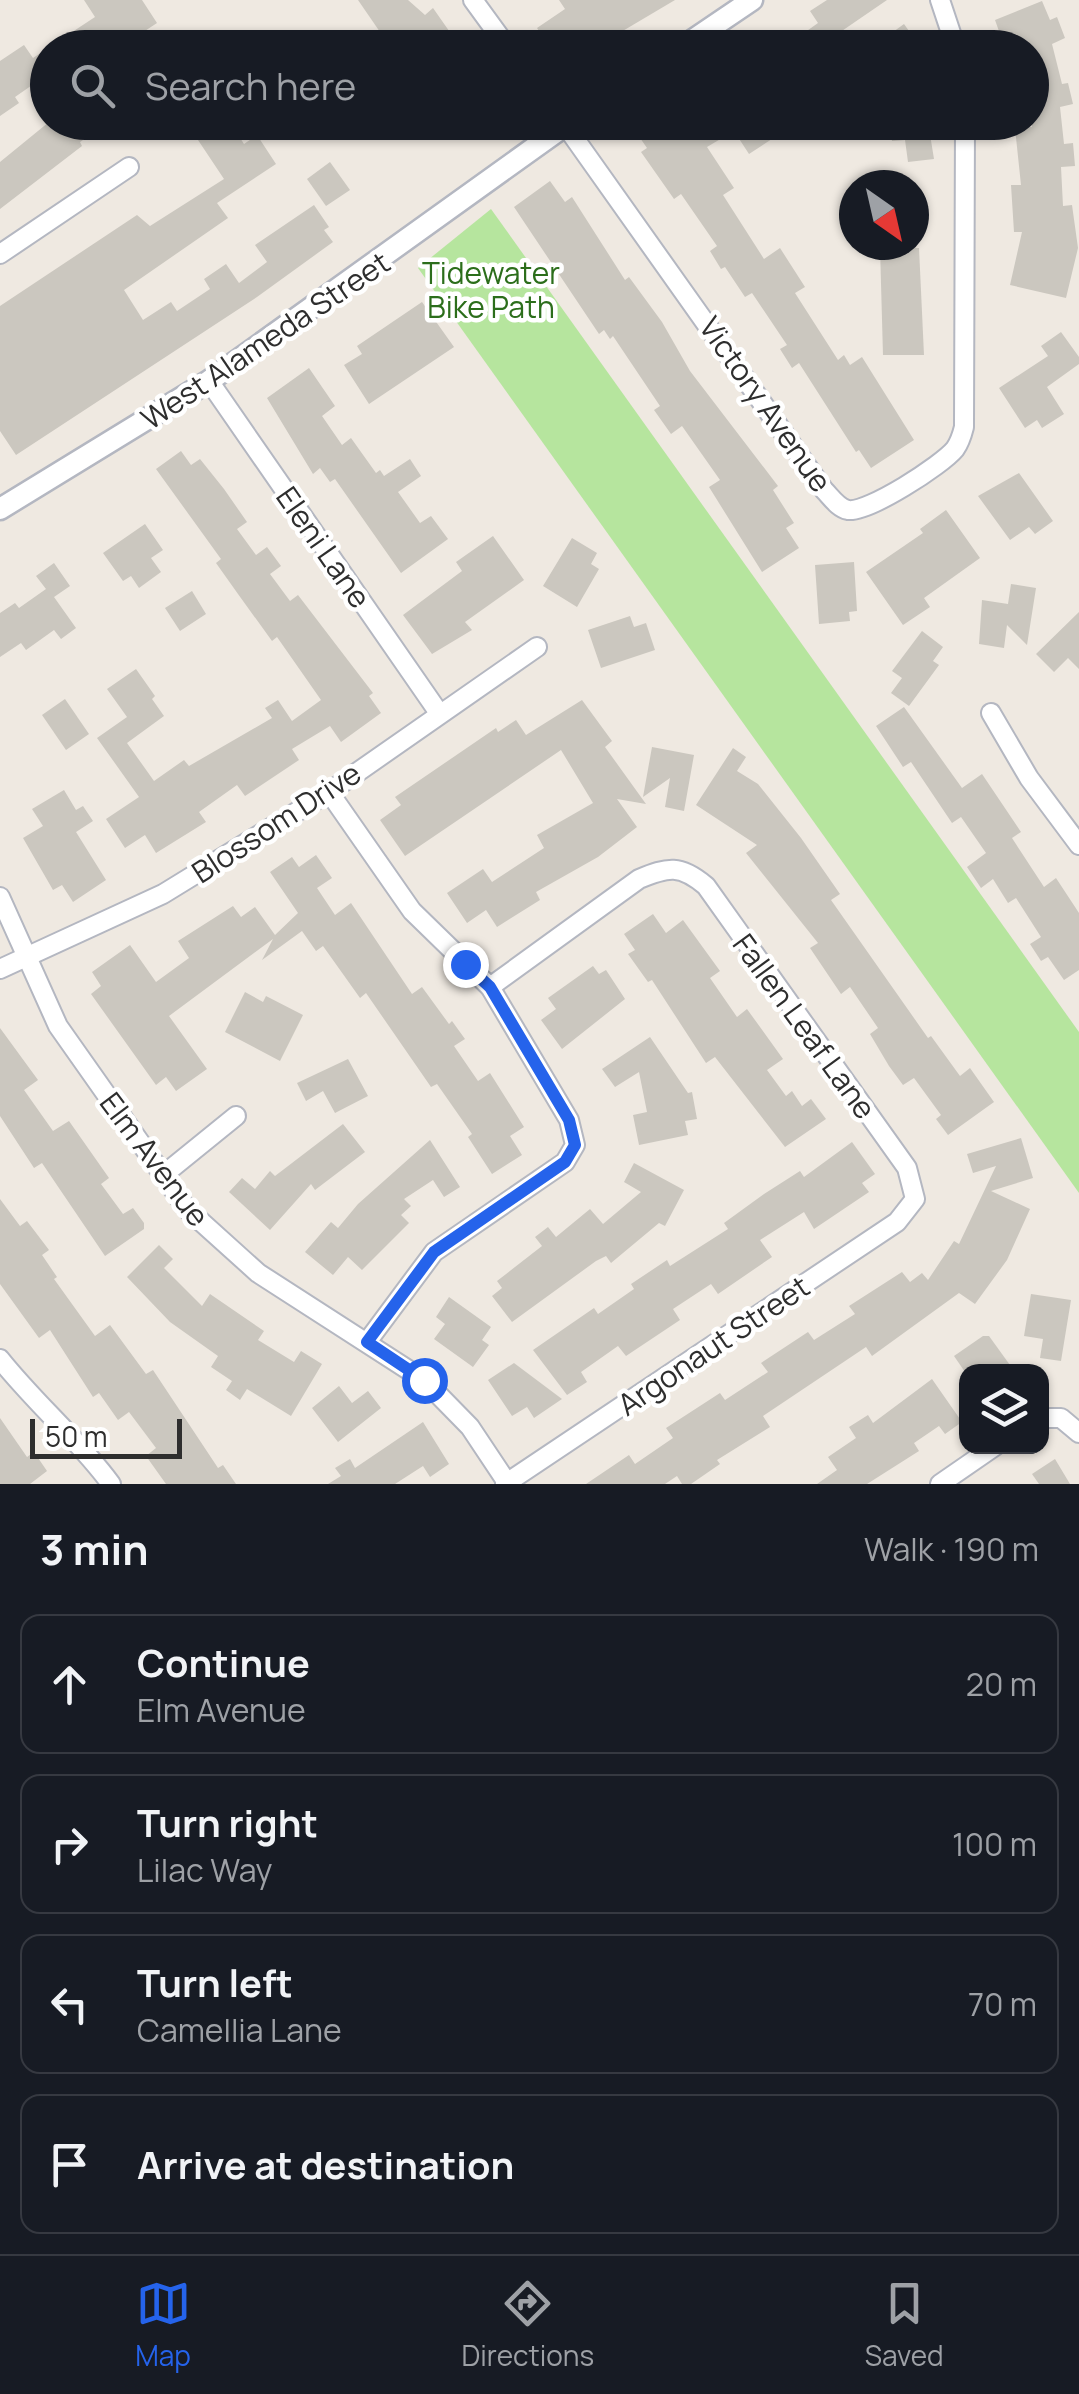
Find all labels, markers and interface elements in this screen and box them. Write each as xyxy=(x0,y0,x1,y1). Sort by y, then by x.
search box xyxy=(30,30,1049,140)
icon: search xyxy=(65,58,120,113)
text: Search here xyxy=(145,59,356,111)
north arrow xyxy=(839,170,929,260)
street label: West Alameda Street xyxy=(133,241,397,439)
park label: Tidewater Bike Path xyxy=(422,252,560,327)
street label: Victory Avenue xyxy=(690,308,842,500)
street label: Eleni Lane xyxy=(267,478,381,616)
street label: Blossom Drive xyxy=(184,752,368,892)
street label: Fallen Leaf Lane xyxy=(724,925,886,1127)
route end xyxy=(443,942,489,988)
street label: Elm Avenue xyxy=(91,1083,219,1235)
street label: Argonaut Street xyxy=(609,1266,817,1424)
route start xyxy=(402,1358,448,1404)
map controls xyxy=(959,1364,1049,1454)
button: layers xyxy=(959,1364,1049,1454)
scale bar xyxy=(30,1414,182,1458)
text: 50 m xyxy=(45,1417,108,1455)
text: 3 min xyxy=(40,1520,149,1578)
text: Walk · 190 m xyxy=(864,1527,1039,1571)
text: Continue xyxy=(137,1636,310,1688)
icon: ahead xyxy=(42,1657,97,1712)
text: 20 m xyxy=(966,1662,1037,1706)
text: Elm Avenue xyxy=(137,1688,306,1732)
text: Turn right xyxy=(137,1796,318,1848)
icon: right xyxy=(42,1817,97,1872)
text: 100 m xyxy=(952,1822,1037,1866)
text: Lilac Way xyxy=(137,1848,272,1892)
text: Turn left xyxy=(137,1956,293,2008)
icon: left xyxy=(42,1977,97,2032)
text: 70 m xyxy=(968,1982,1037,2026)
text: Camellia Lane xyxy=(137,2008,342,2052)
icon: arrive xyxy=(42,2137,97,2192)
text: Arrive at destination xyxy=(137,2138,514,2190)
tab: Map xyxy=(135,2276,191,2374)
tab: Directions xyxy=(462,2276,594,2374)
tab: Saved xyxy=(865,2276,944,2374)

